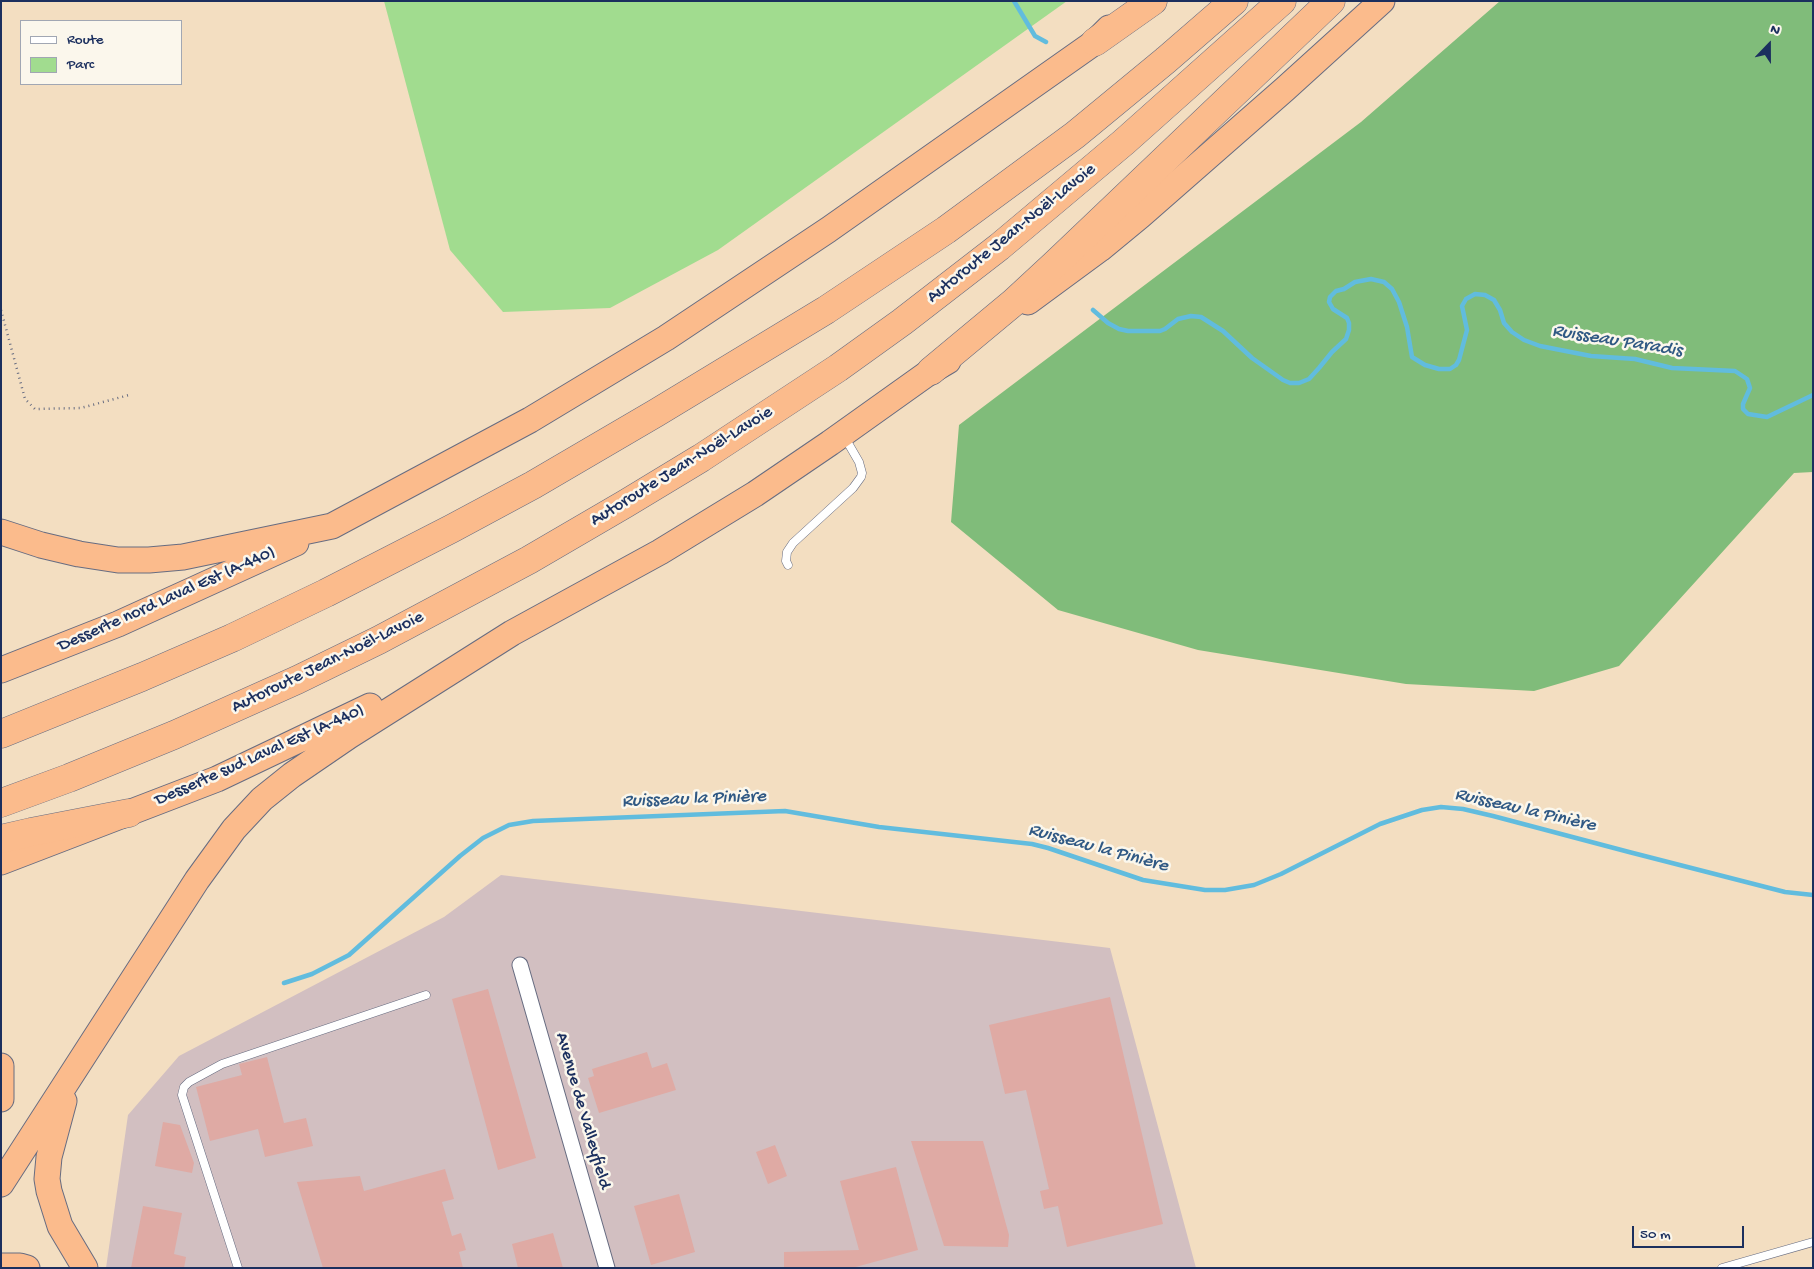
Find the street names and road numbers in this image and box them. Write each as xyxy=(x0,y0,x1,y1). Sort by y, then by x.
street label: Autoroute Jean-Noël-Lavoie xyxy=(923,159,1101,309)
street label: Autoroute Jean-Noël-Lavoie xyxy=(587,402,777,532)
street label: Desserte nord Laval Est (A-440) xyxy=(55,542,279,658)
street label: Autoroute Jean-Noël-Lavoie xyxy=(228,607,428,719)
street label: Desserte sud Laval Est (A-440) xyxy=(152,700,368,812)
street label: Avenue de Valleyfield xyxy=(549,1030,615,1192)

